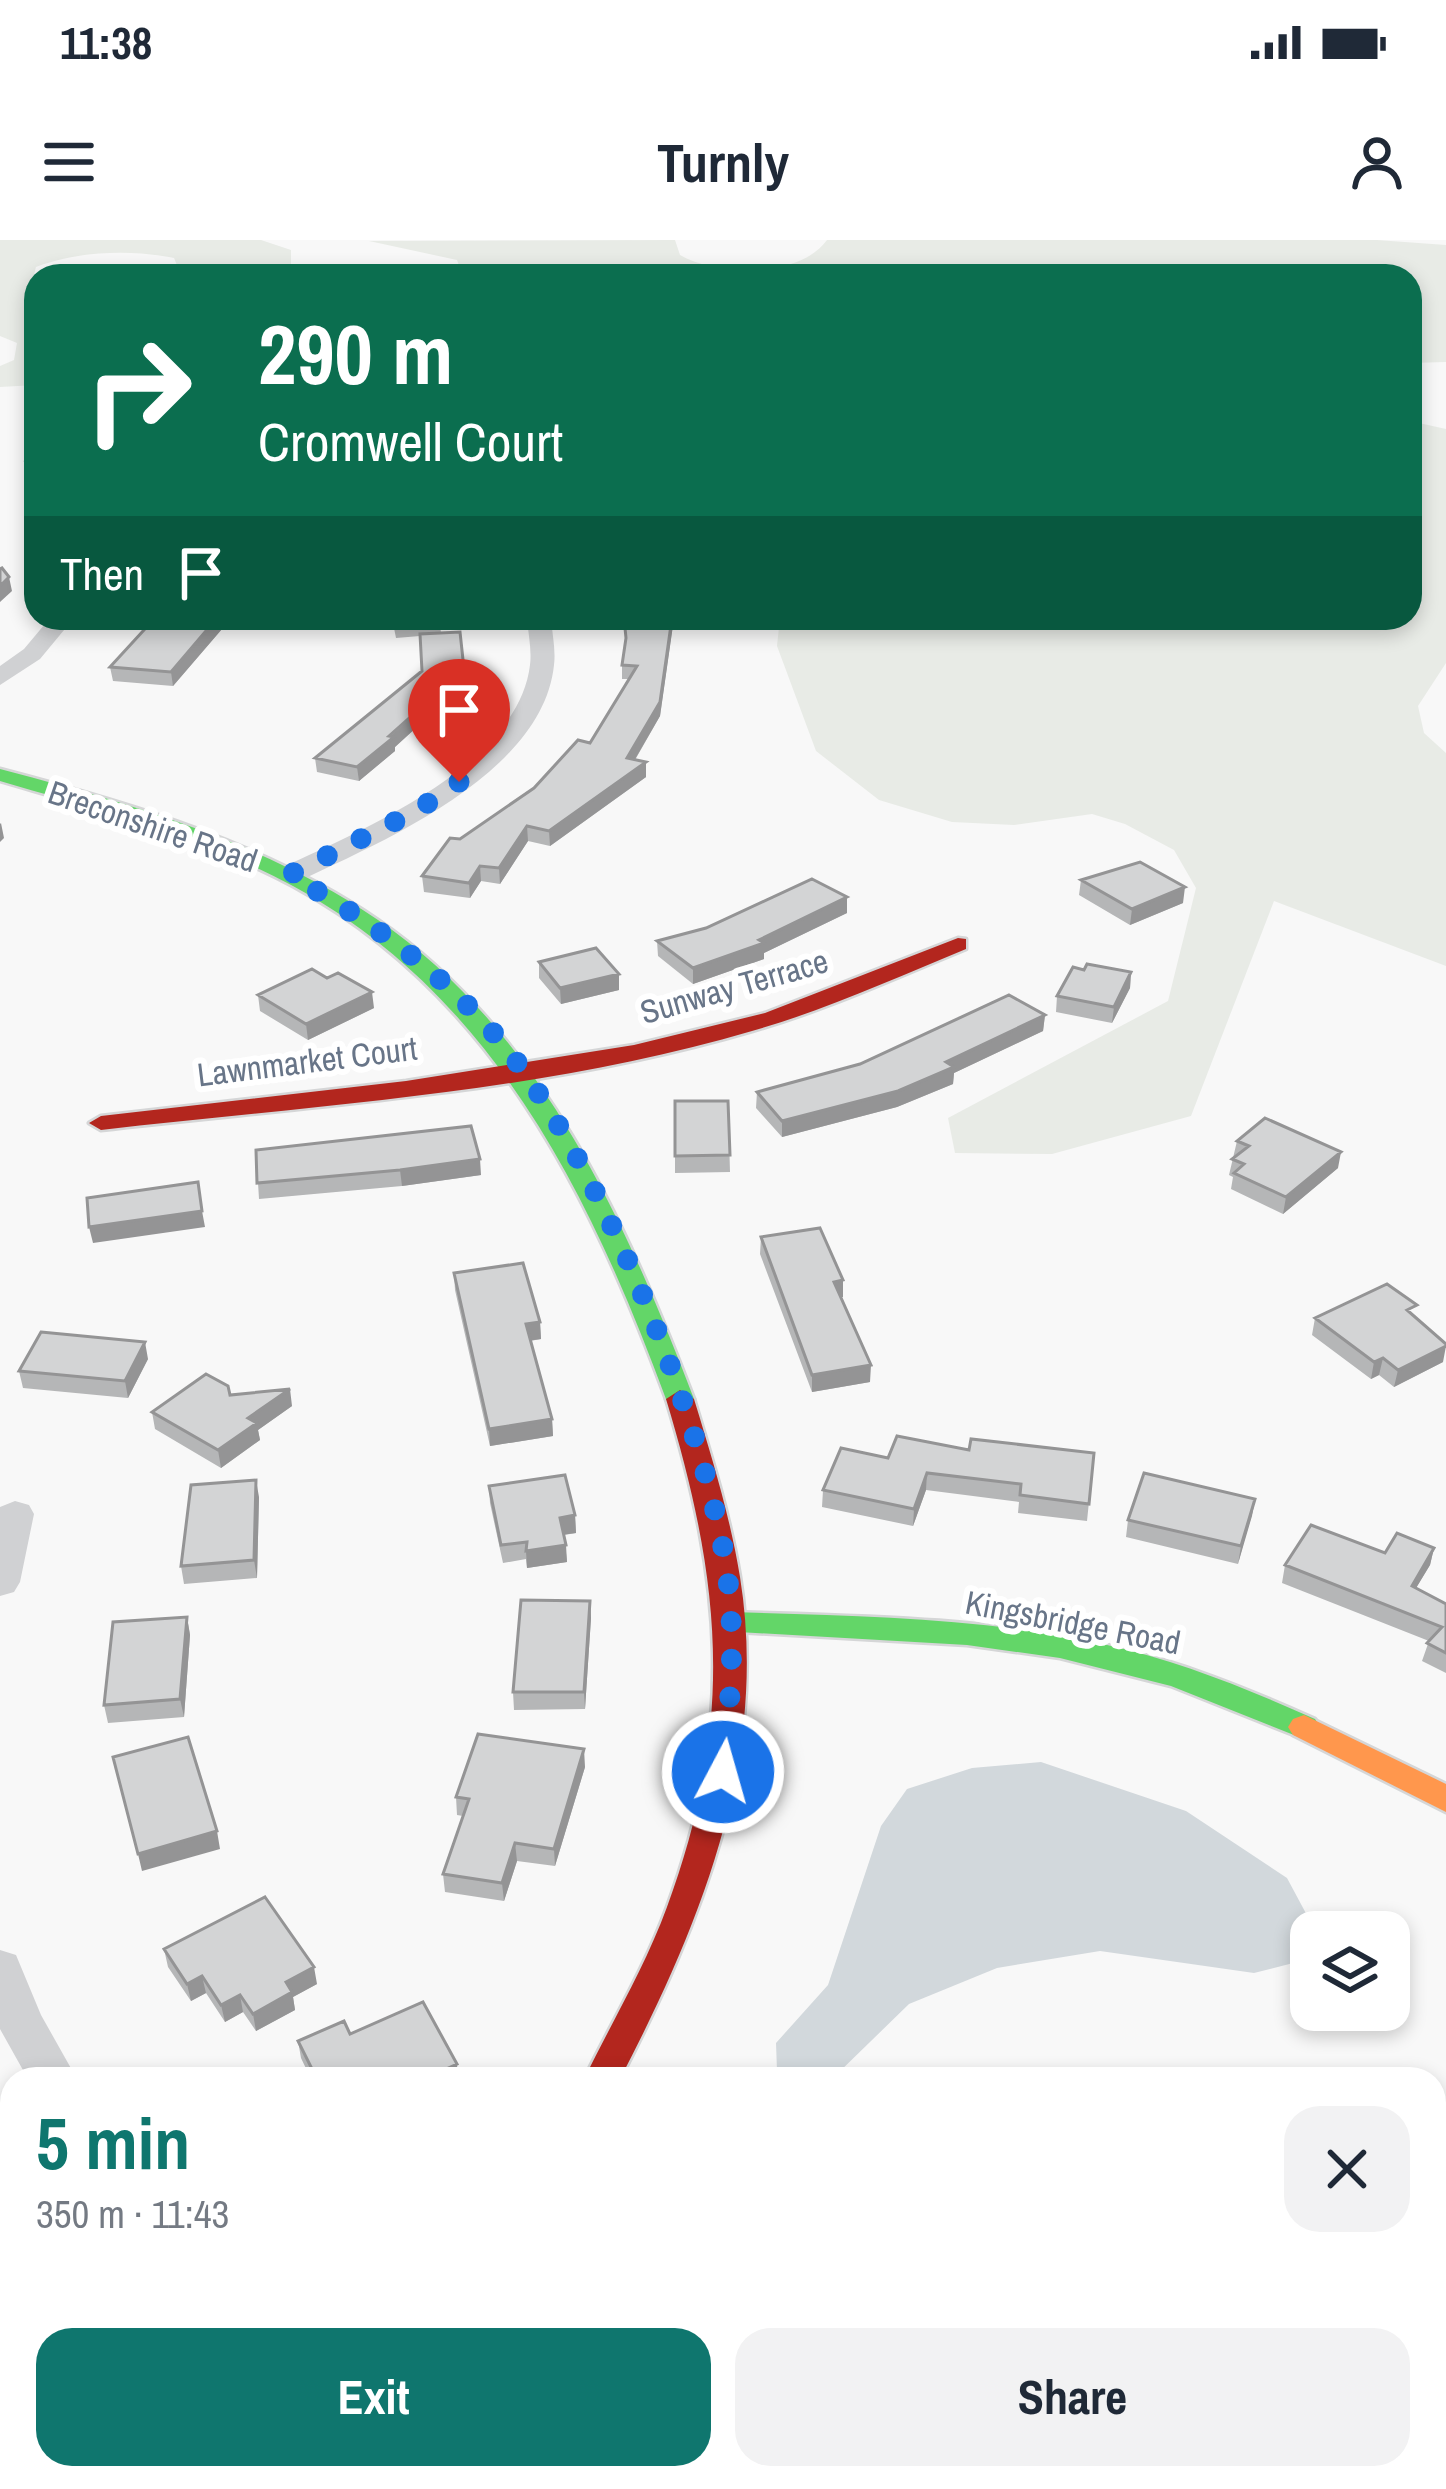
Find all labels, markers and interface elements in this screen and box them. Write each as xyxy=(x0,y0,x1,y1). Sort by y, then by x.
text: 11:38 xyxy=(60,12,152,73)
text: Turnly xyxy=(657,126,789,199)
icon: menu xyxy=(36,129,102,195)
icon: person xyxy=(1344,129,1410,195)
text: 290 m xyxy=(258,297,453,410)
icon: right xyxy=(60,312,216,468)
text: Cromwell Court xyxy=(258,405,563,478)
icon: arrive xyxy=(168,540,234,606)
text: Then xyxy=(60,543,144,604)
pin xyxy=(408,659,510,782)
icon: arrive xyxy=(426,677,492,743)
street label: Breconshire Road xyxy=(43,770,263,882)
street label: Sunway Terrace xyxy=(635,938,833,1034)
street label: Lawnmarket Court xyxy=(195,1026,419,1096)
street label: Kingsbridge Road xyxy=(962,1580,1184,1664)
position arrow xyxy=(660,1709,786,1835)
map controls xyxy=(1290,1911,1410,2031)
button: layers xyxy=(1290,1911,1410,2031)
text: 5 min xyxy=(36,2094,190,2191)
button: close xyxy=(1284,2106,1410,2232)
text: 350 m · 11:43 xyxy=(36,2188,229,2240)
button: Exit xyxy=(36,2328,711,2466)
button: Share xyxy=(735,2328,1410,2466)

